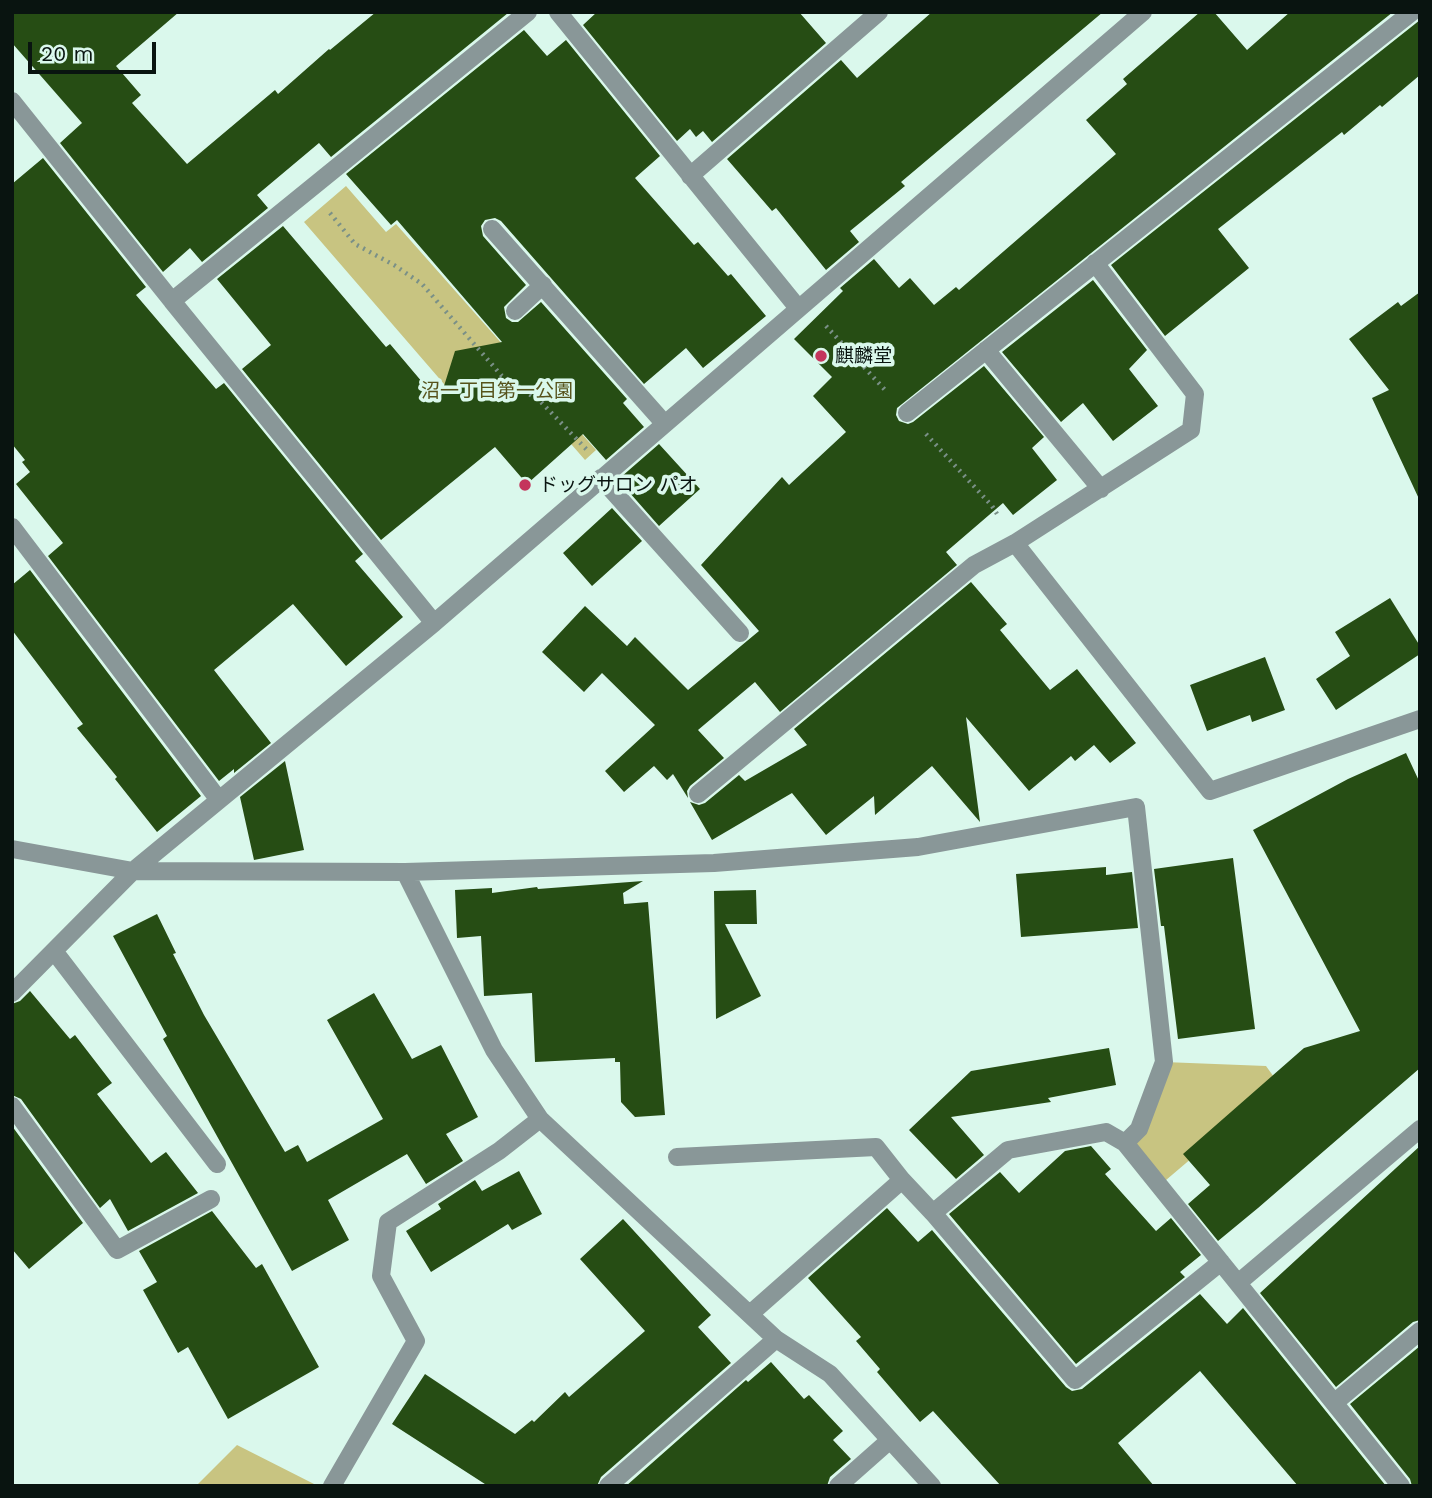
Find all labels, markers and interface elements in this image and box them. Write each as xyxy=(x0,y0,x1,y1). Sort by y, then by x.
scale bar xyxy=(32,28,159,72)
text: 20 m xyxy=(41,41,93,66)
place label: 麒麟堂 xyxy=(835,345,892,367)
marker: 麒麟堂 xyxy=(813,348,829,364)
park label: 沼一丁目第一公園 xyxy=(421,380,573,402)
place label: ドッグサロン パオ xyxy=(539,474,697,496)
marker: ドッグサロン パオ xyxy=(517,477,533,493)

